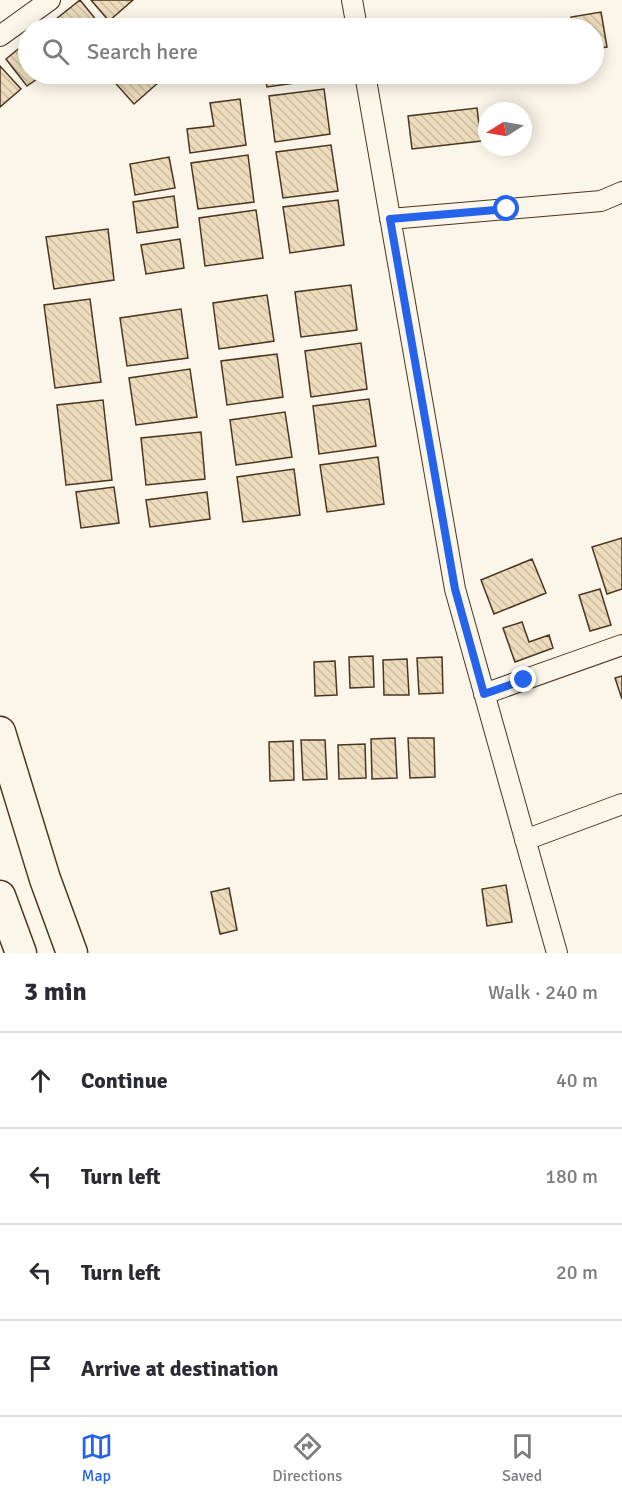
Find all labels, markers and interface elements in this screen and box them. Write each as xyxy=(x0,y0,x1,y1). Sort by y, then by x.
search box xyxy=(18,18,604,84)
icon: search xyxy=(39,35,72,68)
text: Search here xyxy=(87,38,198,65)
north arrow xyxy=(478,102,532,156)
route start xyxy=(493,195,519,221)
route end xyxy=(510,666,536,692)
text: 3 min xyxy=(24,976,87,1008)
text: Walk · 240 m xyxy=(488,980,598,1005)
icon: ahead xyxy=(24,1064,57,1097)
text: Continue xyxy=(81,1067,168,1094)
text: 40 m xyxy=(556,1068,598,1093)
icon: left xyxy=(24,1160,57,1193)
text: Turn left xyxy=(81,1163,161,1190)
text: 180 m xyxy=(545,1164,598,1189)
icon: left xyxy=(24,1256,57,1289)
text: Turn left xyxy=(81,1259,161,1286)
text: 20 m xyxy=(556,1260,598,1285)
icon: arrive xyxy=(24,1352,57,1385)
text: Arrive at destination xyxy=(81,1355,278,1382)
tab: Map xyxy=(80,1430,113,1486)
tab: Directions xyxy=(272,1430,342,1486)
tab: Saved xyxy=(502,1430,542,1486)

